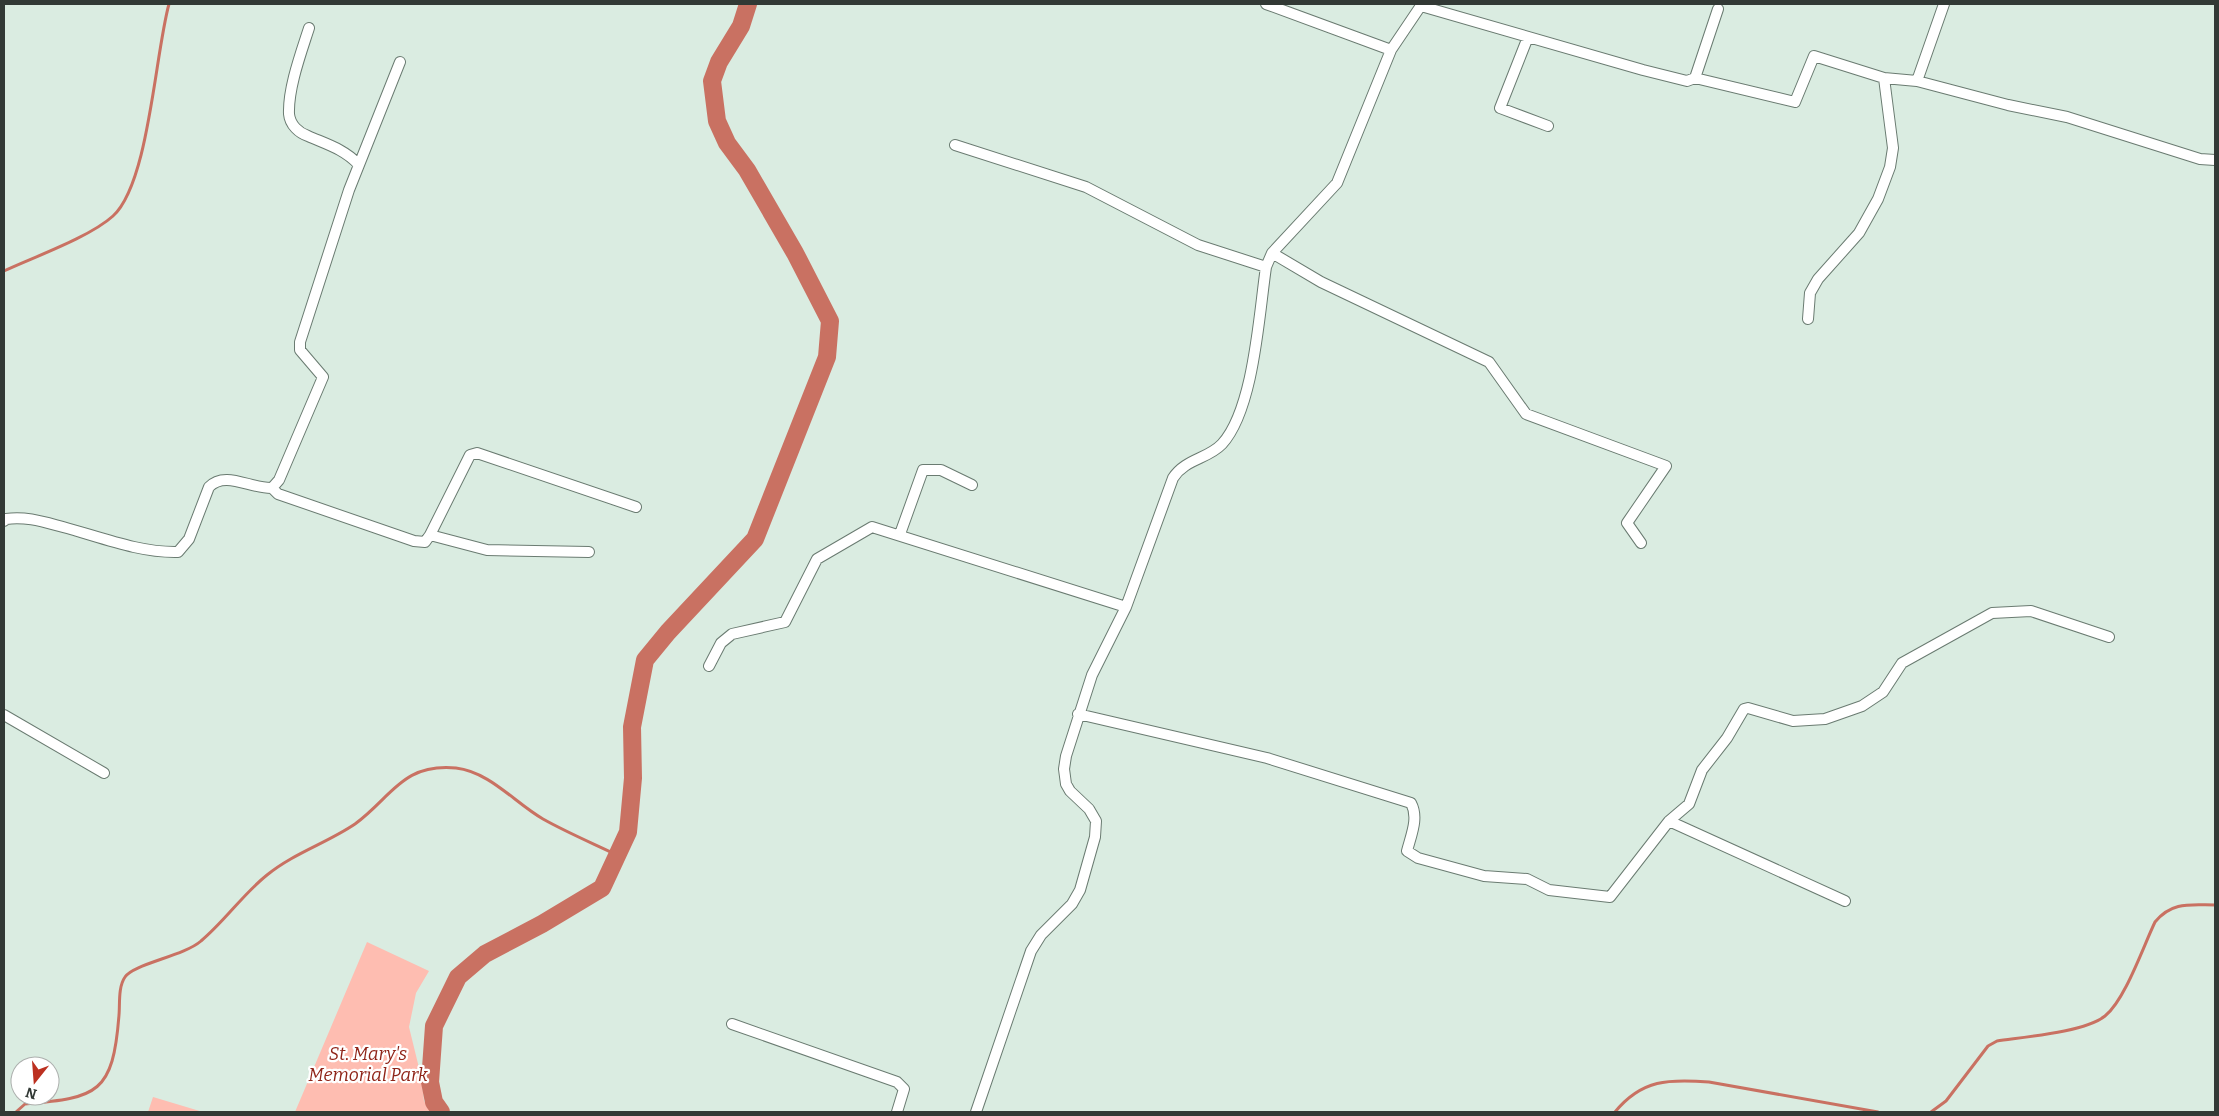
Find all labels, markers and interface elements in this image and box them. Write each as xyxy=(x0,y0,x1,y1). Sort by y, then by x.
park label: St. Mary's Memorial Park xyxy=(308,1043,428,1086)
north arrow xyxy=(10,1056,60,1106)
text: N xyxy=(24,1083,39,1103)

